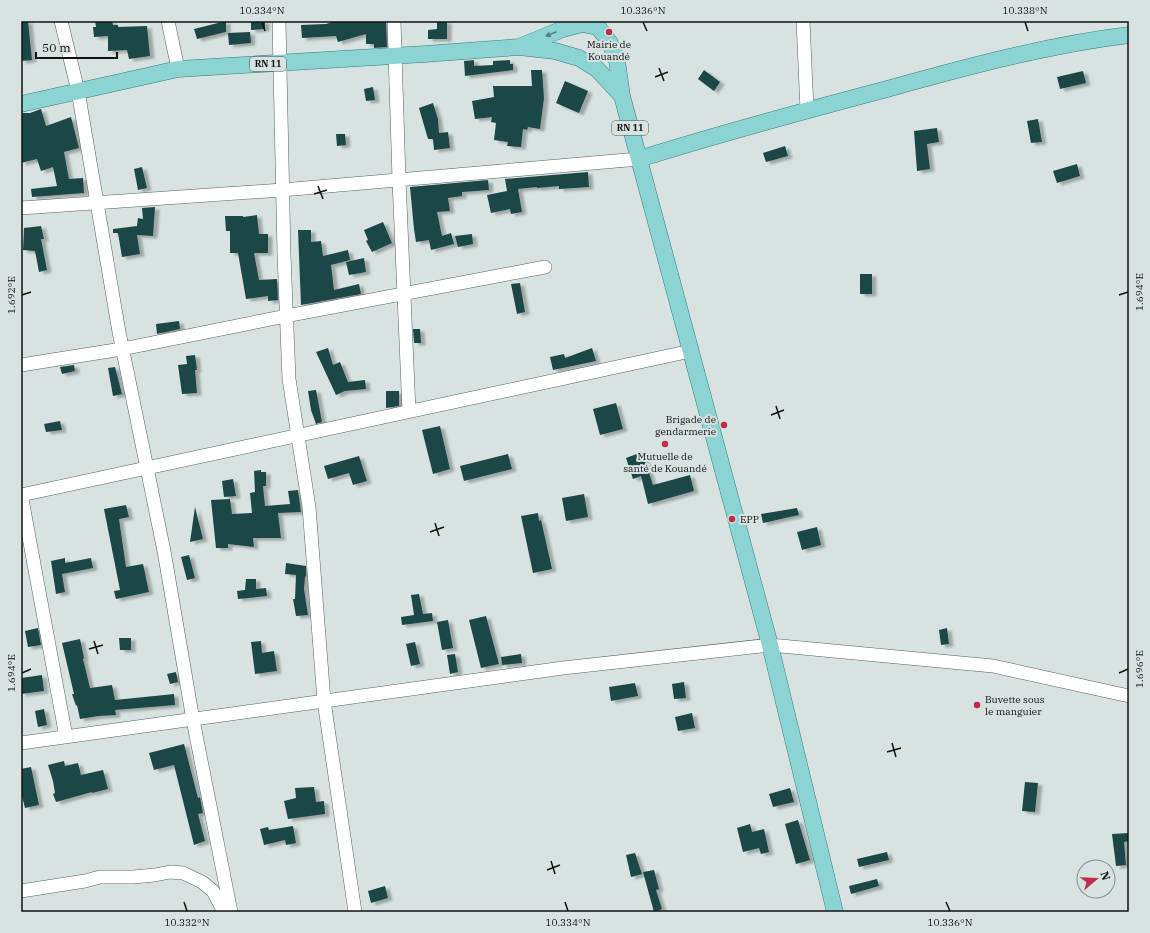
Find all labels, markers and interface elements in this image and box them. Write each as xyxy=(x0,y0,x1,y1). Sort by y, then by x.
text: 10.334°N xyxy=(239,4,285,17)
text: 10.336°N xyxy=(620,4,666,17)
text: 10.338°N xyxy=(1002,4,1048,17)
marker: Mairie de Kouandé xyxy=(604,27,614,37)
one-way arrow xyxy=(545,31,557,37)
scale bar xyxy=(36,34,117,60)
place label: Mairie de Kouandé xyxy=(587,38,631,63)
text: 50 m xyxy=(42,40,71,55)
road number: RN 11 xyxy=(250,57,286,71)
road number: RN 11 xyxy=(612,121,648,135)
text: 1.694°E xyxy=(1133,273,1146,311)
text: 1.692°E xyxy=(5,276,18,314)
place label: Brigade de gendarmerie xyxy=(655,413,716,438)
marker: Brigade de gendarmerie xyxy=(719,420,729,430)
marker: Mutuelle de santé de Kouandé xyxy=(660,439,670,449)
place label: Mutuelle de santé de Kouandé xyxy=(623,450,707,475)
place label: EPP xyxy=(740,513,759,526)
marker: EPP xyxy=(727,514,737,524)
text: 1.696°E xyxy=(1133,650,1146,688)
text: 1.694°E xyxy=(5,654,18,692)
place label: Buvette sous le manguier xyxy=(985,693,1045,718)
marker: Buvette sous le manguier xyxy=(972,700,982,710)
north arrow xyxy=(1076,859,1116,899)
text: N xyxy=(1097,869,1114,882)
text: 10.332°N xyxy=(164,916,210,929)
text: 10.334°N xyxy=(545,916,591,929)
text: 10.336°N xyxy=(927,916,973,929)

